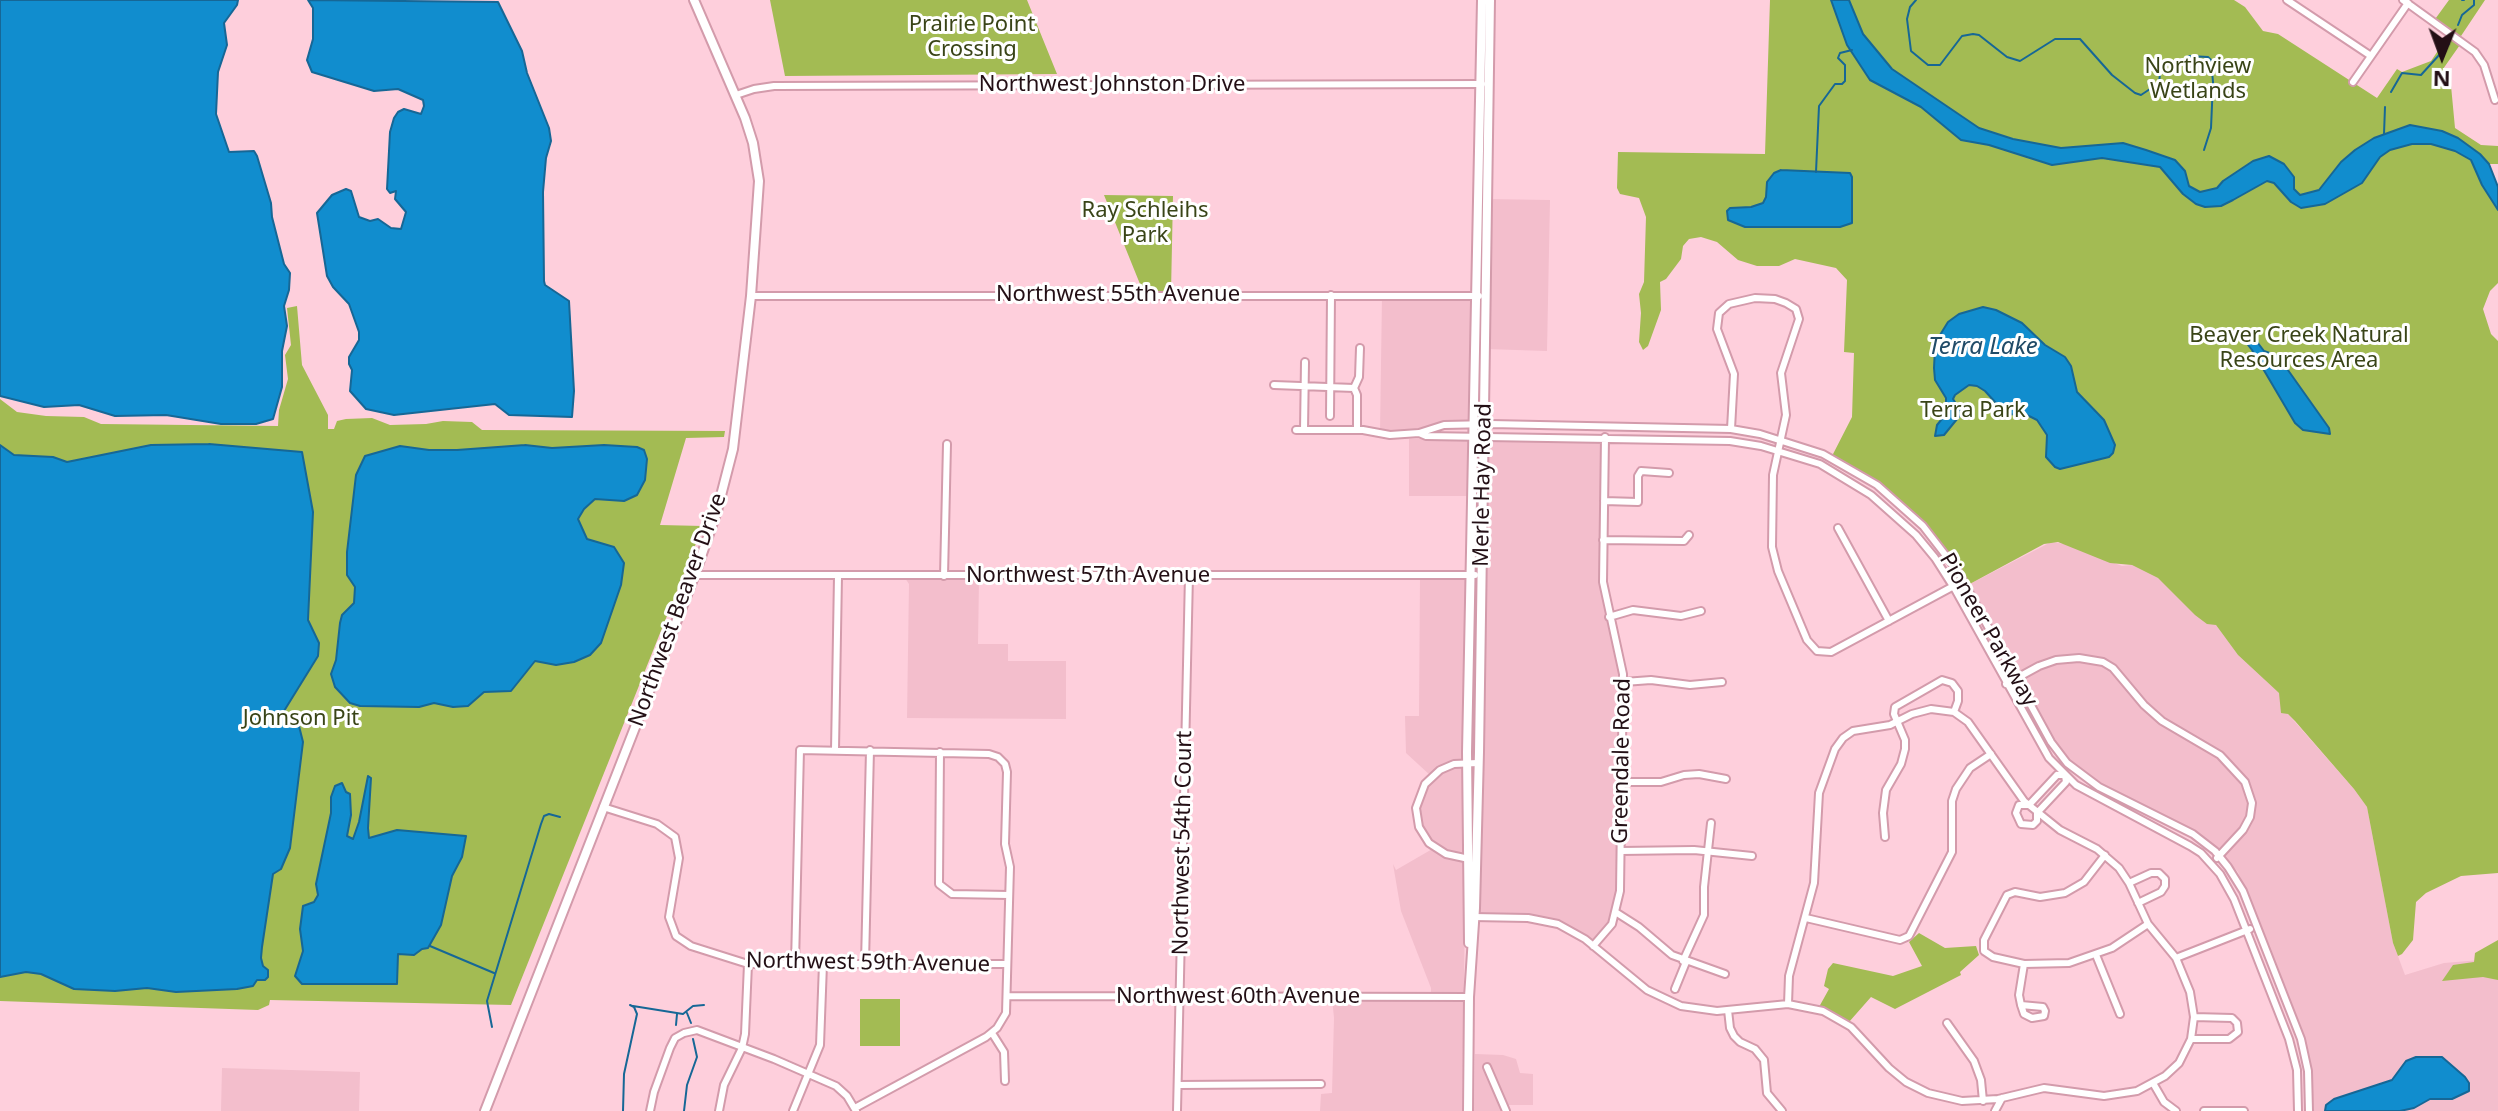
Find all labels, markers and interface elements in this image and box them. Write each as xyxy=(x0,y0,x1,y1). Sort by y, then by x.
park label: Prairie Point Crossing xyxy=(909,12,1035,64)
north arrow xyxy=(2402,16,2482,96)
park label: Northview Wetlands xyxy=(2145,54,2251,106)
text: N xyxy=(2432,65,2451,95)
street label: Northwest Johnston Drive xyxy=(979,72,1245,98)
park label: Ray Schleihs Park xyxy=(1081,198,1209,250)
street label: Northwest 55th Avenue xyxy=(996,282,1240,308)
park label: Beaver Creek Natural Resources Area xyxy=(2189,323,2409,374)
water label: Terra Lake xyxy=(1928,333,2038,361)
park label: Terra Park xyxy=(1920,398,2026,424)
street label: Merle Hay Road xyxy=(1468,403,1498,567)
street label: Northwest Beaver Drive xyxy=(623,490,733,730)
street label: Pioneer Parkway xyxy=(1933,549,2043,711)
street label: Northwest 57th Avenue xyxy=(966,563,1210,589)
street label: Greendale Road xyxy=(1607,678,1637,844)
park label: Johnson Pit xyxy=(243,706,359,732)
street label: Northwest 54th Court xyxy=(1168,730,1198,956)
street label: Northwest 59th Avenue xyxy=(746,948,990,978)
street label: Northwest 60th Avenue xyxy=(1116,984,1360,1010)

